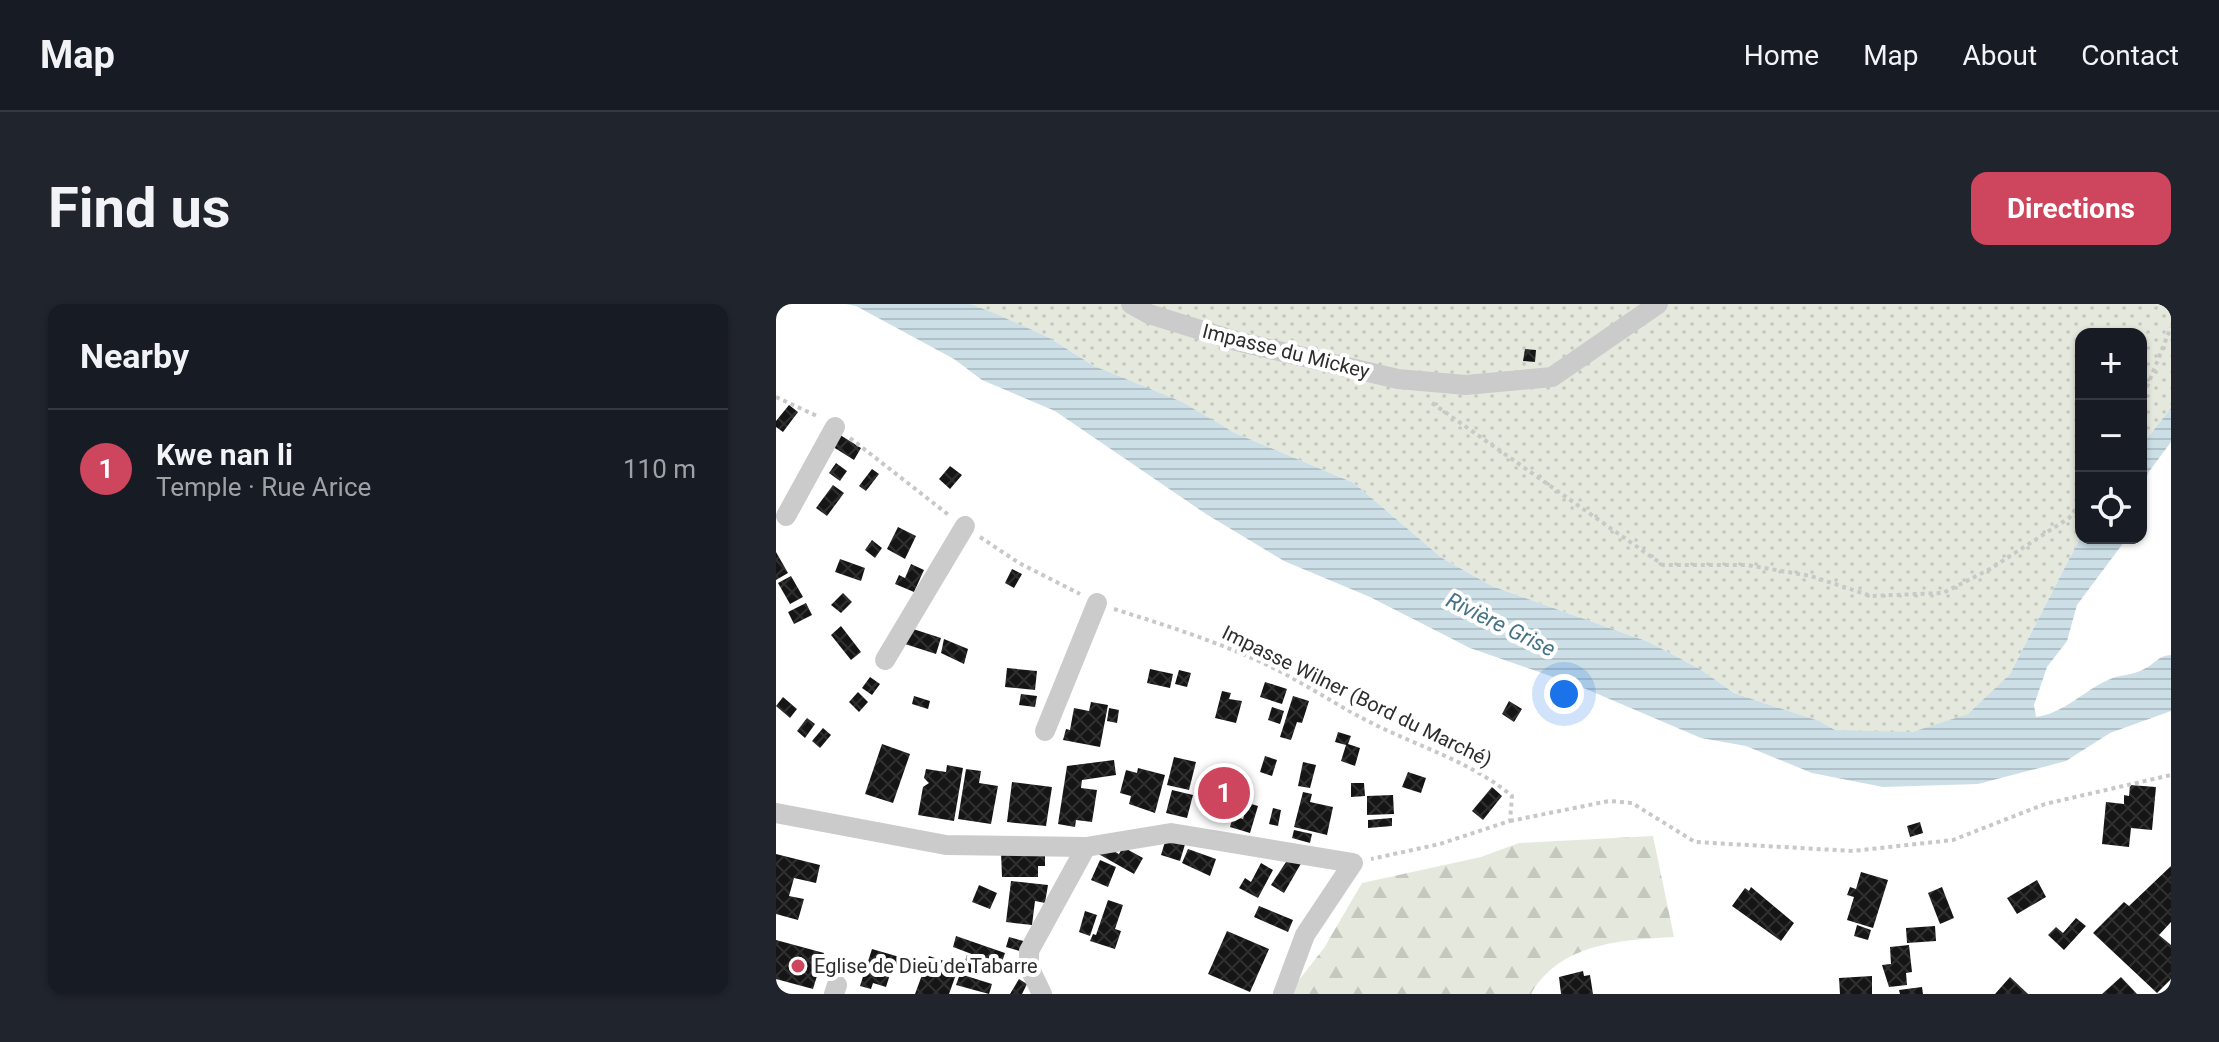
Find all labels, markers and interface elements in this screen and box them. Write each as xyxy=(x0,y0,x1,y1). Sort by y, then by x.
text: Map xyxy=(40,33,115,77)
text: Home xyxy=(1744,39,1819,72)
text: Map xyxy=(1863,39,1919,72)
text: About xyxy=(1963,39,2037,72)
text: Contact xyxy=(2081,39,2179,72)
button: Directions xyxy=(1971,172,2171,245)
text: Find us xyxy=(48,175,231,241)
street label: Impasse du Mickey xyxy=(1200,319,1372,383)
map controls xyxy=(2075,328,2147,544)
button: + xyxy=(2075,328,2147,400)
text: Nearby xyxy=(80,336,189,376)
button: − xyxy=(2075,400,2147,472)
text: Kwe nan li xyxy=(156,437,293,472)
text: 1 xyxy=(99,454,113,484)
text: 110 m xyxy=(623,454,696,484)
text: Temple · Rue Arice xyxy=(156,472,371,502)
button: locate xyxy=(2075,472,2147,544)
water label: Rivière Grise xyxy=(1442,587,1559,662)
street label: Impasse Wilner (Bord du Marché) xyxy=(1218,620,1496,772)
your location xyxy=(1544,674,1584,714)
pin: 1 xyxy=(1198,763,1250,823)
place label: Eglise de Dieu de Tabarre xyxy=(814,954,1038,978)
marker: Eglise de Dieu de Tabarre xyxy=(789,957,807,975)

